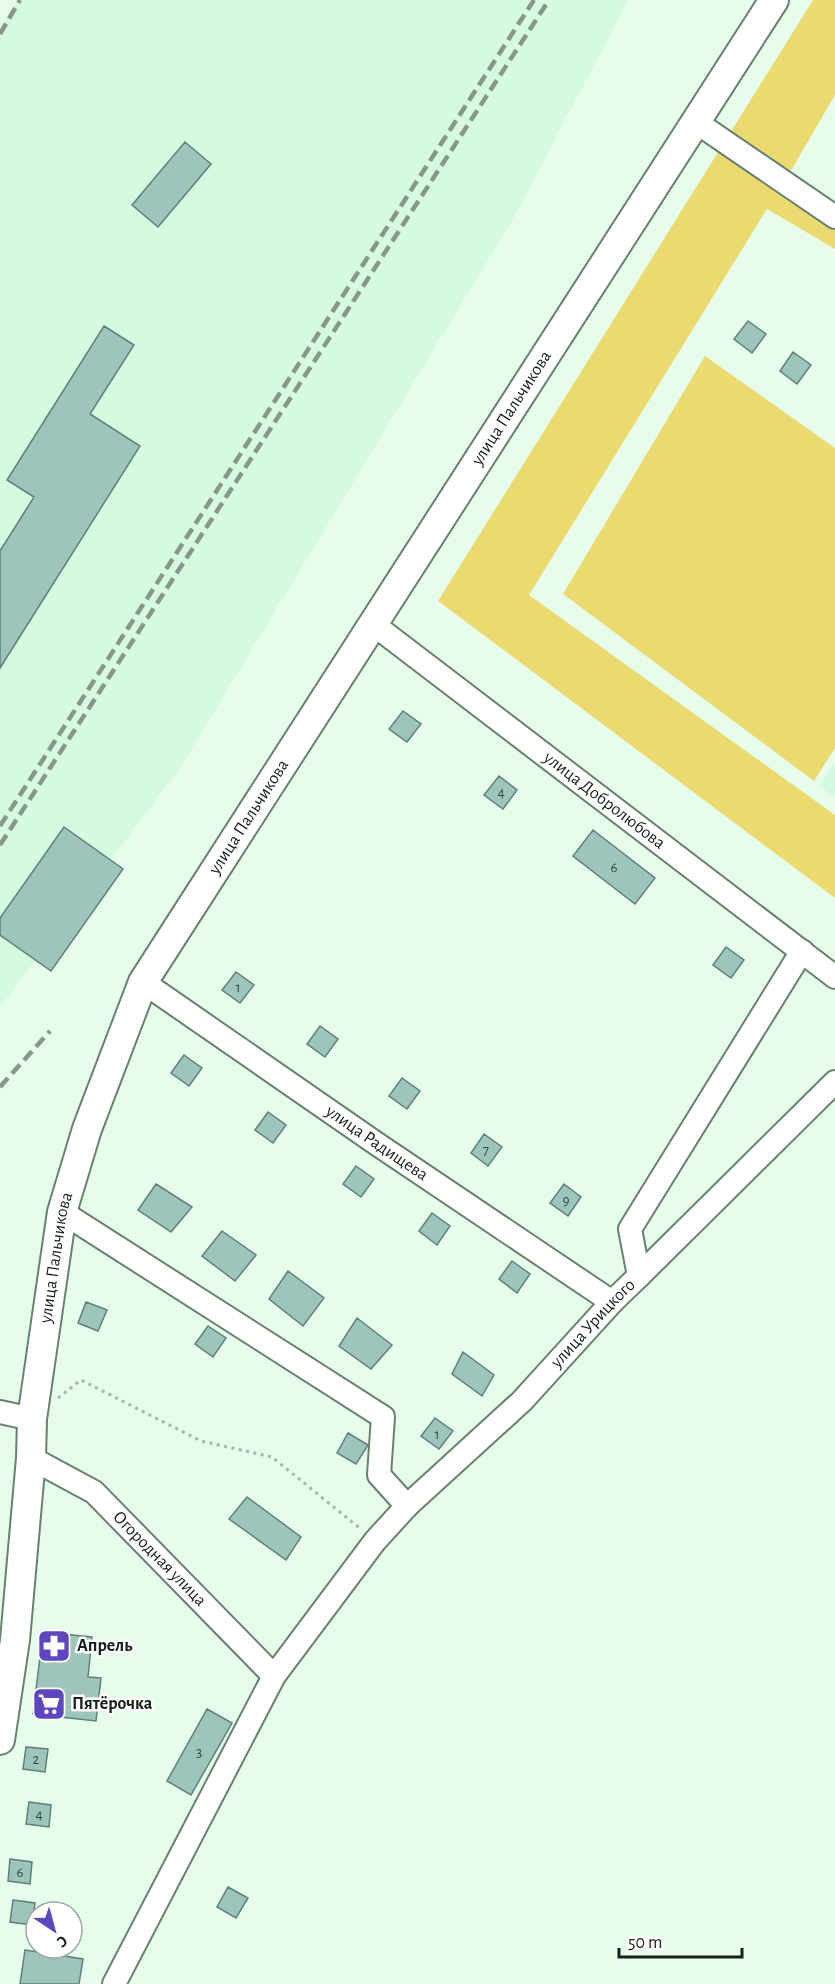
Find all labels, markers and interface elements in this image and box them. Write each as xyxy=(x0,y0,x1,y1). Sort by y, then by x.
street label: улица Пальчикова xyxy=(468,348,555,470)
street label: улица Добролюбова xyxy=(539,748,668,853)
street label: улица Пальчикова xyxy=(205,757,292,878)
house number: 4 xyxy=(497,785,505,800)
house number: 6 xyxy=(610,860,618,875)
house number: 1 xyxy=(235,980,241,995)
street label: улица Радищева xyxy=(321,1102,431,1185)
house number: 7 xyxy=(483,1143,489,1158)
street label: улица Пальчикова xyxy=(37,1190,76,1325)
house number: 9 xyxy=(562,1193,570,1208)
street label: улица Урицкого xyxy=(547,1276,639,1372)
house number: 1 xyxy=(434,1427,440,1442)
street label: Огородная улица xyxy=(109,1508,210,1610)
pharmacy icon: Апрель xyxy=(36,1628,72,1664)
place label: Апрель xyxy=(77,1637,133,1655)
supermarket icon: Пятёрочка xyxy=(31,1686,67,1722)
place label: Пятёрочка xyxy=(72,1695,153,1713)
house number: 3 xyxy=(196,1745,202,1760)
house number: 2 xyxy=(33,1752,40,1767)
house number: 4 xyxy=(35,1807,43,1822)
house number: 6 xyxy=(16,1865,24,1880)
north arrow xyxy=(24,1900,84,1960)
scale bar xyxy=(619,1921,742,1959)
text: С xyxy=(54,1932,71,1950)
text: 50 m xyxy=(628,1934,662,1952)

